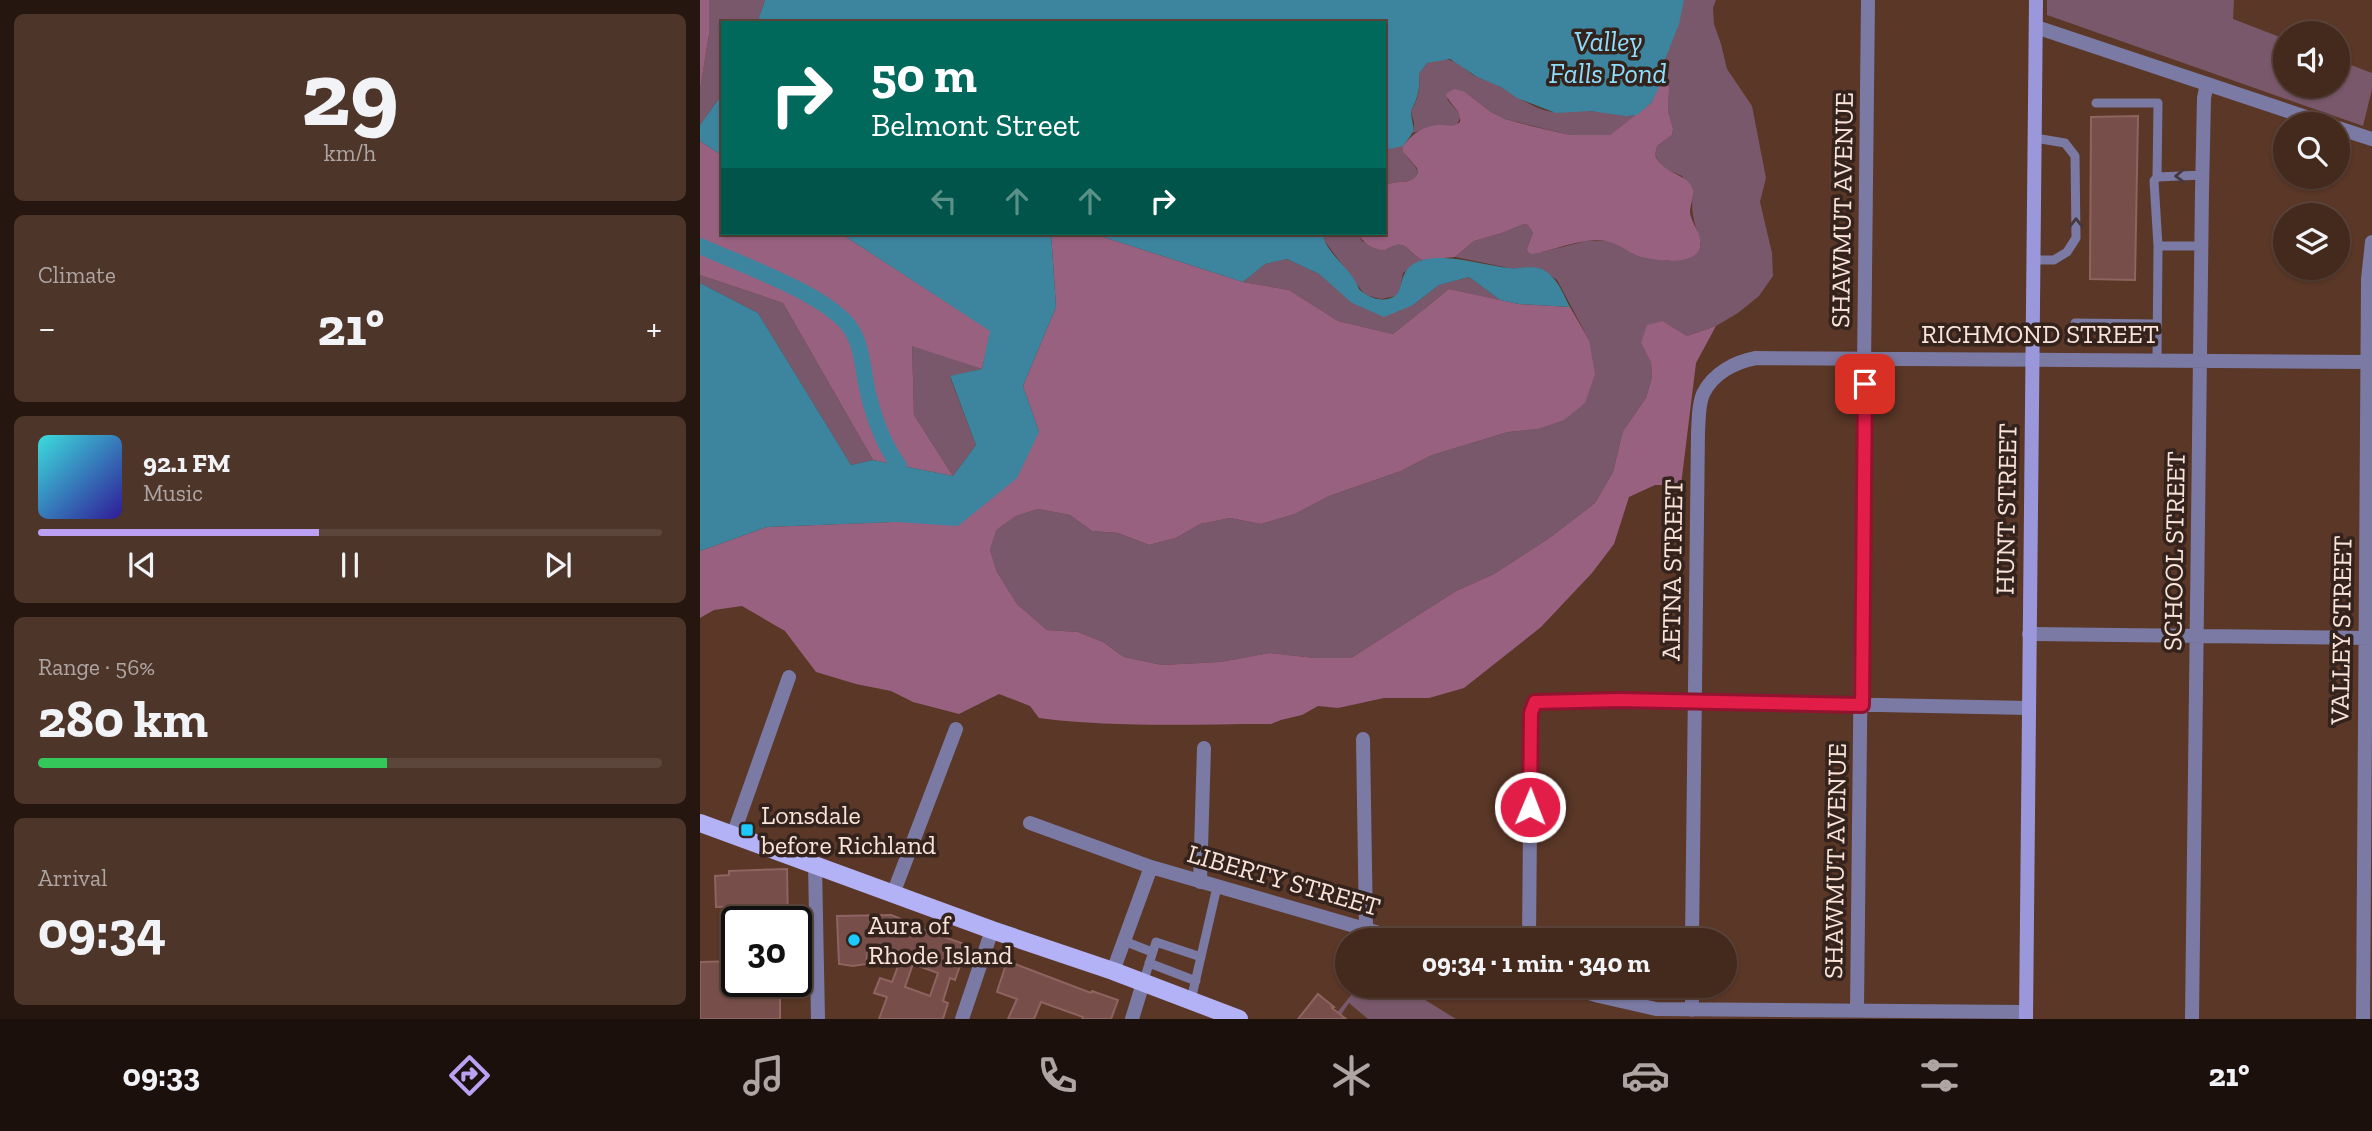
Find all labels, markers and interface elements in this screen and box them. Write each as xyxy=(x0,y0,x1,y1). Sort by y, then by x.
map controls xyxy=(2273,21,2350,280)
button: sound xyxy=(2273,21,2350,98)
water label: Valley Falls Pond xyxy=(1549,25,1667,90)
text: 29 xyxy=(301,39,399,148)
text: 50 m xyxy=(871,46,977,105)
icon: right xyxy=(756,49,847,140)
street label: SHAWMUT AVENUE xyxy=(1824,92,1860,328)
text: Belmont Street xyxy=(871,106,1080,144)
button: search xyxy=(2273,112,2350,189)
text: km/h xyxy=(324,139,376,167)
one-way arrow xyxy=(2174,168,2184,184)
icon: left xyxy=(925,182,963,220)
icon: ahead xyxy=(998,182,1036,220)
icon: ahead xyxy=(1071,182,1109,220)
icon: right xyxy=(1144,182,1182,220)
button: layers xyxy=(2273,203,2350,280)
one-way arrow xyxy=(2068,217,2084,227)
text: Climate xyxy=(38,261,116,289)
text: 21° xyxy=(317,296,384,358)
text: − xyxy=(38,305,56,351)
text: + xyxy=(646,305,662,351)
street label: RICHMOND STREET xyxy=(1921,318,2159,350)
pin xyxy=(1835,354,1895,414)
icon: arrive xyxy=(1846,365,1884,403)
street label: HUNT STREET xyxy=(1989,423,2023,595)
text: 92.1 FM xyxy=(143,447,230,479)
street label: SCHOOL STREET xyxy=(2156,451,2192,651)
text: Music xyxy=(143,479,203,507)
street label: AETNA STREET xyxy=(1654,479,1690,661)
street label: VALLEY STREET xyxy=(2323,535,2359,726)
icon: previous xyxy=(123,546,161,584)
icon: pause xyxy=(331,546,369,584)
icon: next xyxy=(539,546,577,584)
text: Range · 56% xyxy=(38,653,155,681)
text: 280 km xyxy=(38,688,208,750)
street label: SHAWMUT AVENUE xyxy=(1817,743,1853,979)
position arrow xyxy=(1493,770,1567,844)
place label: Lonsdale before Richland xyxy=(760,799,936,861)
marker: Lonsdale before Richland xyxy=(739,822,755,838)
street label: LIBERTY STREET xyxy=(1184,837,1384,923)
text: Arrival xyxy=(38,864,107,892)
text: 09:34 xyxy=(38,899,166,961)
speed limit sign: 30 xyxy=(721,906,812,997)
place label: Aura of Rhode Island xyxy=(868,909,1013,971)
marker: Aura of Rhode Island xyxy=(846,932,862,948)
text: 09:34 · 1 min · 340 m xyxy=(1422,947,1650,979)
icon: directions xyxy=(445,1051,494,1100)
icon: music xyxy=(739,1051,788,1100)
icon: phone xyxy=(1033,1051,1082,1100)
icon: climate xyxy=(1327,1051,1376,1100)
icon: car xyxy=(1621,1051,1670,1100)
icon: filters xyxy=(1915,1051,1964,1100)
text: 09:33 xyxy=(122,1056,200,1094)
text: 21° xyxy=(2208,1056,2250,1094)

